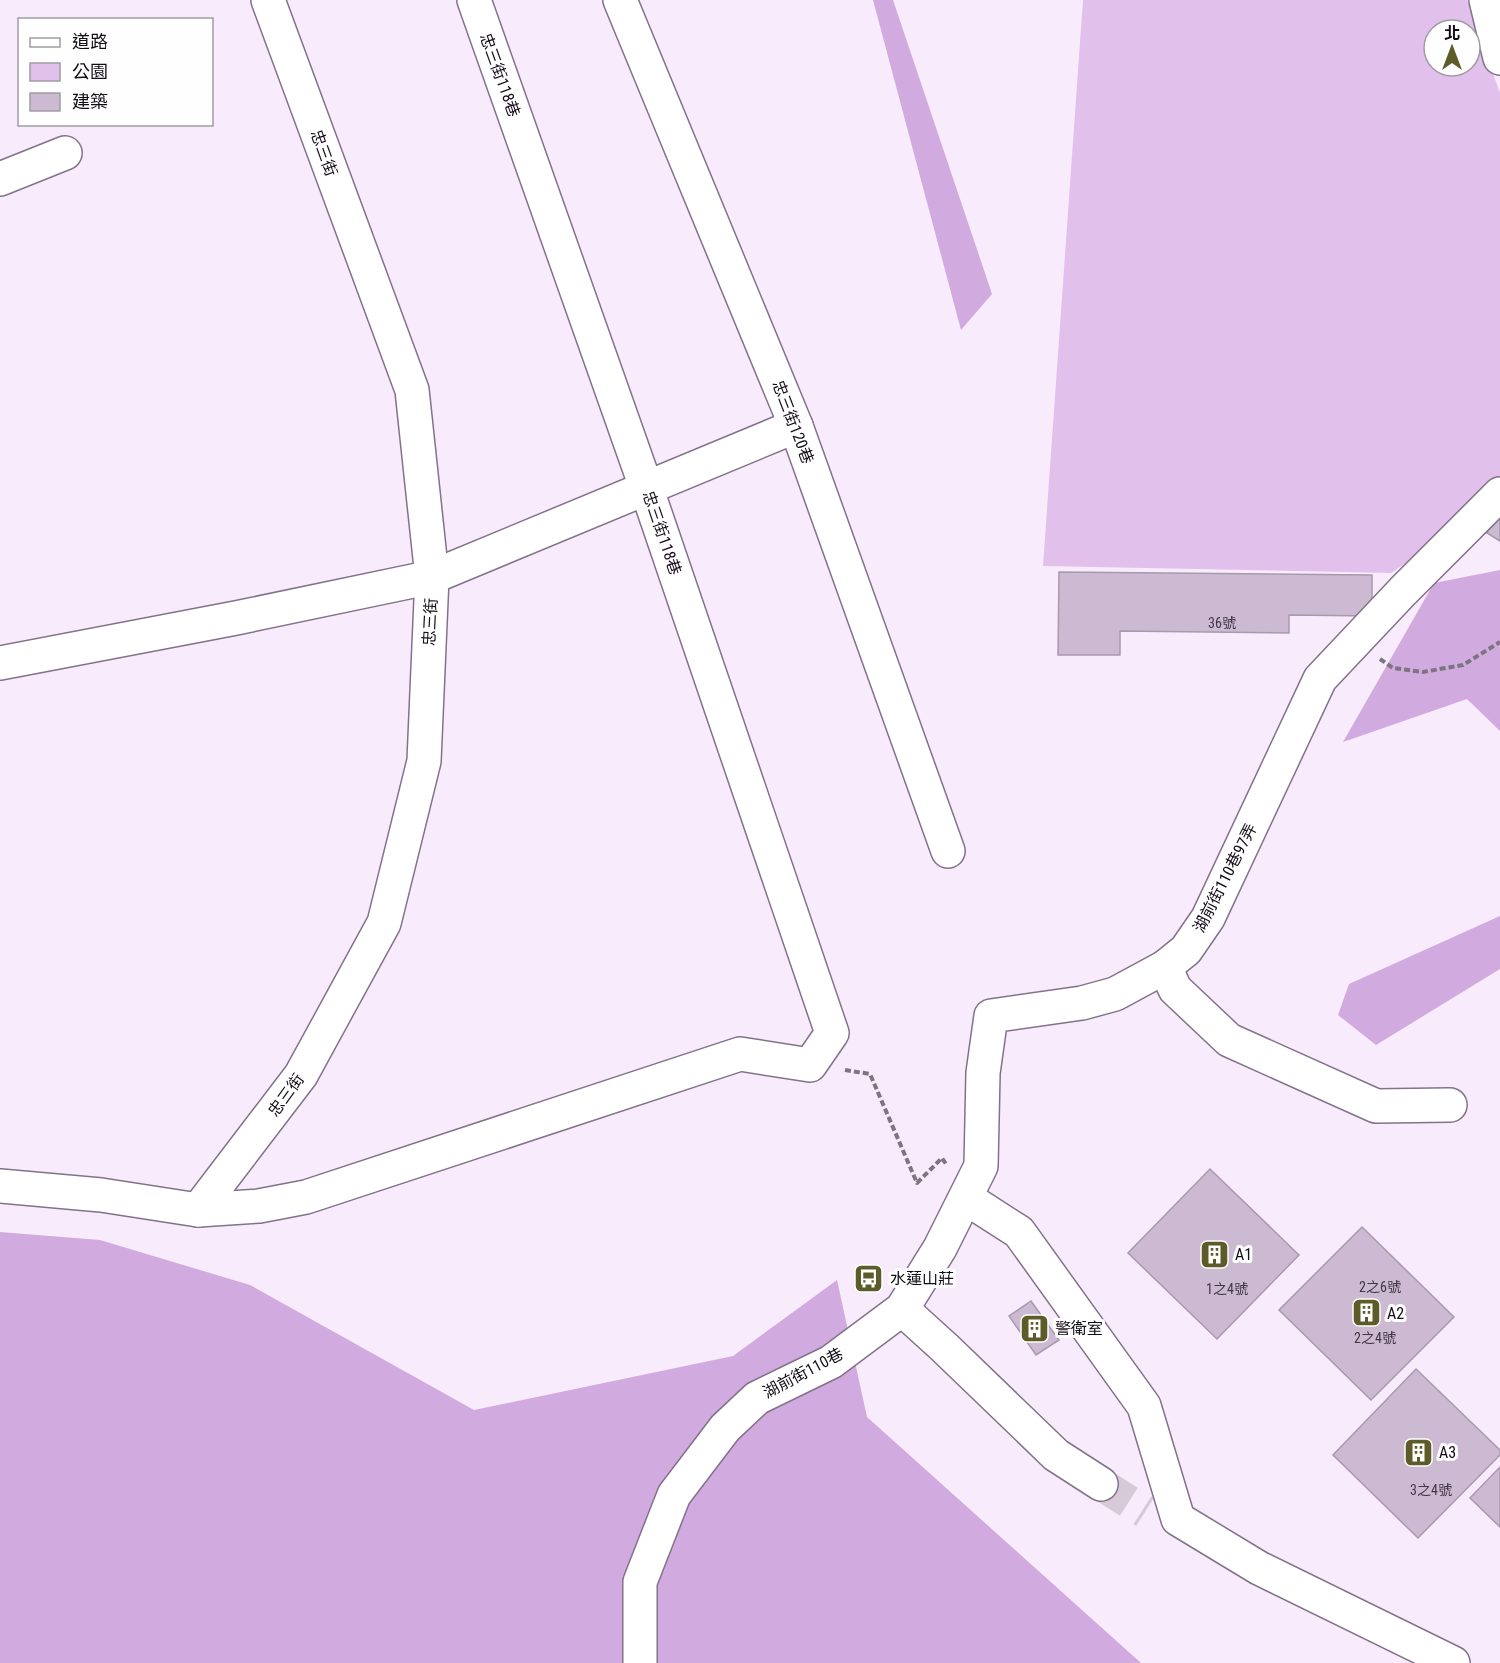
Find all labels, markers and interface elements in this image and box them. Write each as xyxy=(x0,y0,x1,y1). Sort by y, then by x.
legend xyxy=(18,18,213,126)
north arrow xyxy=(1422,18,1482,78)
text: 北 xyxy=(1444,24,1460,43)
text: 道路 xyxy=(72,31,108,52)
street label: 忠三街118巷 xyxy=(476,31,524,119)
text: 公園 xyxy=(72,61,108,82)
text: 建築 xyxy=(72,91,108,112)
street label: 忠三街 xyxy=(307,127,341,179)
street label: 忠三街120巷 xyxy=(768,378,818,466)
street label: 忠三街118巷 xyxy=(639,488,685,578)
street label: 忠三街 xyxy=(419,598,441,646)
house number: 36號 xyxy=(1208,615,1236,631)
street label: 湖前街110巷97弄 xyxy=(1189,820,1261,936)
street label: 忠三街 xyxy=(264,1070,308,1120)
building icon: A1 xyxy=(1198,1238,1230,1270)
place label: A1 xyxy=(1235,1245,1252,1264)
bus stop icon: 水蓮山莊 xyxy=(853,1262,885,1294)
place label: 水蓮山莊 xyxy=(890,1269,954,1288)
house number: 2之6號 xyxy=(1359,1279,1401,1295)
house number: 1之4號 xyxy=(1206,1281,1248,1297)
building icon: A2 xyxy=(1350,1297,1382,1329)
place label: A2 xyxy=(1387,1304,1404,1323)
building icon: 警衛室 xyxy=(1018,1312,1050,1344)
place label: 警衛室 xyxy=(1055,1319,1103,1338)
house number: 2之4號 xyxy=(1354,1330,1396,1346)
street label: 湖前街110巷 xyxy=(760,1344,846,1402)
building icon: A3 xyxy=(1402,1436,1434,1468)
place label: A3 xyxy=(1439,1443,1456,1462)
house number: 3之4號 xyxy=(1410,1482,1452,1498)

